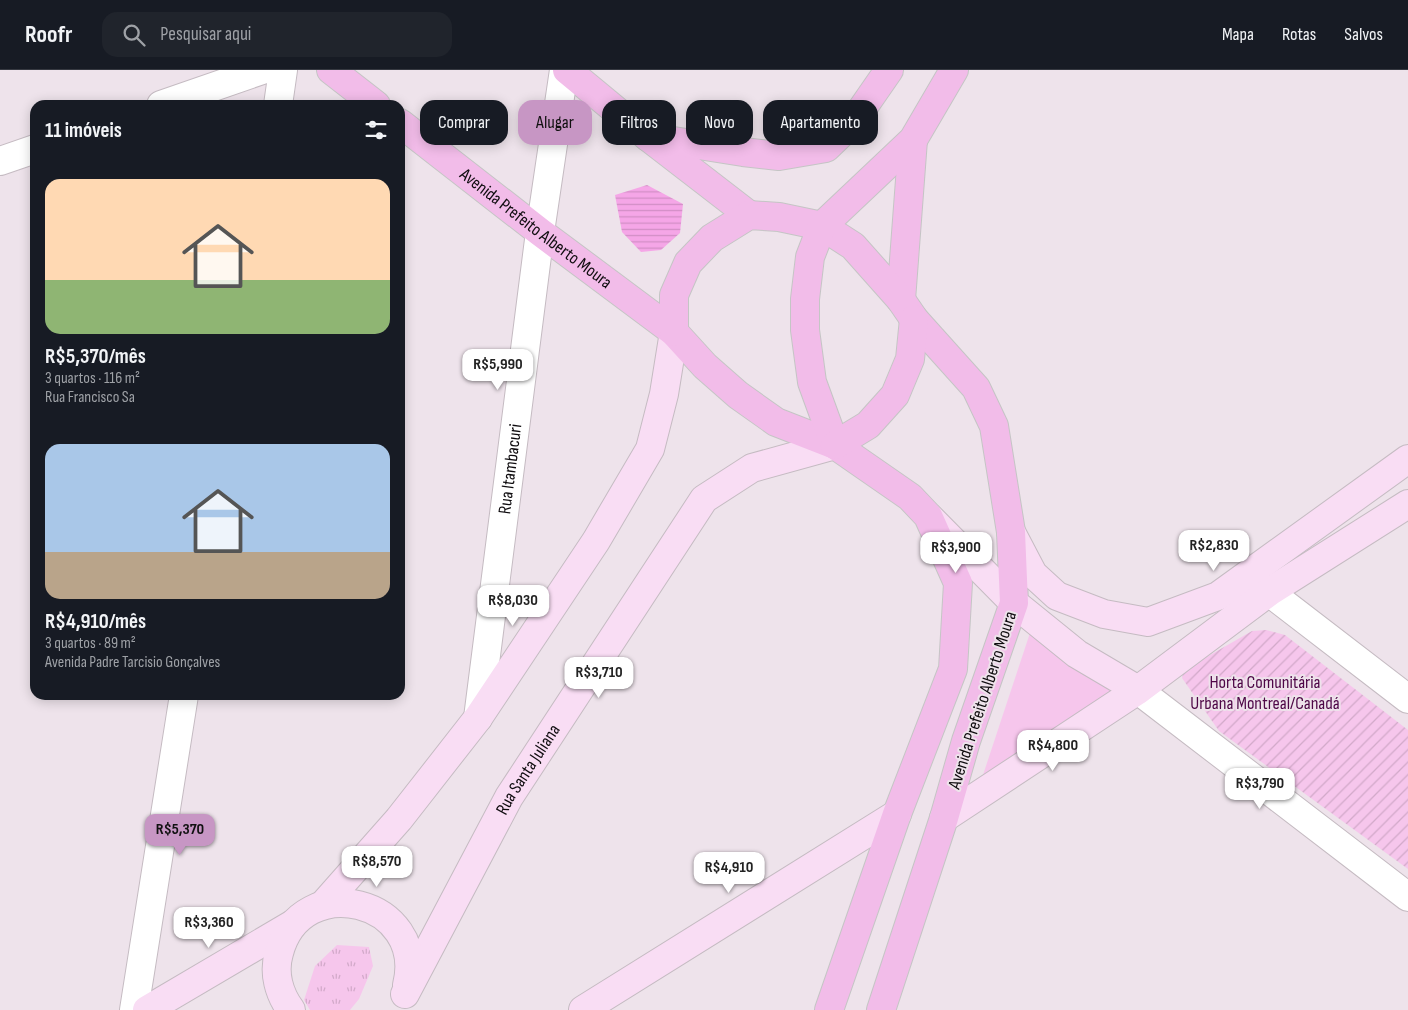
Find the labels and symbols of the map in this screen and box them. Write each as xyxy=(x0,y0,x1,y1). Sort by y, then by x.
street label: Avenida Prefeito Alberto Moura xyxy=(455,163,616,293)
pin: R$5,990 xyxy=(452,348,544,391)
street label: Rua Itambacuri xyxy=(494,423,526,515)
pin: R$2,830 xyxy=(1168,530,1260,572)
pin: R$3,900 xyxy=(910,532,1002,574)
pin: R$8,030 xyxy=(467,584,559,627)
street label: Avenida Prefeito Alberto Moura xyxy=(944,609,1021,792)
pin: R$3,710 xyxy=(553,656,645,699)
park label: Horta Comunitária Urbana Montreal/Canadá xyxy=(1190,672,1340,714)
street label: Rua Santa Juliana xyxy=(492,720,565,818)
pin: R$4,800 xyxy=(1007,730,1099,772)
pin: R$3,790 xyxy=(1214,768,1306,810)
pin: R$5,370 xyxy=(134,814,226,856)
pin: R$8,570 xyxy=(331,846,423,888)
pin: R$4,910 xyxy=(683,852,775,894)
pin: R$3,360 xyxy=(163,906,255,949)

